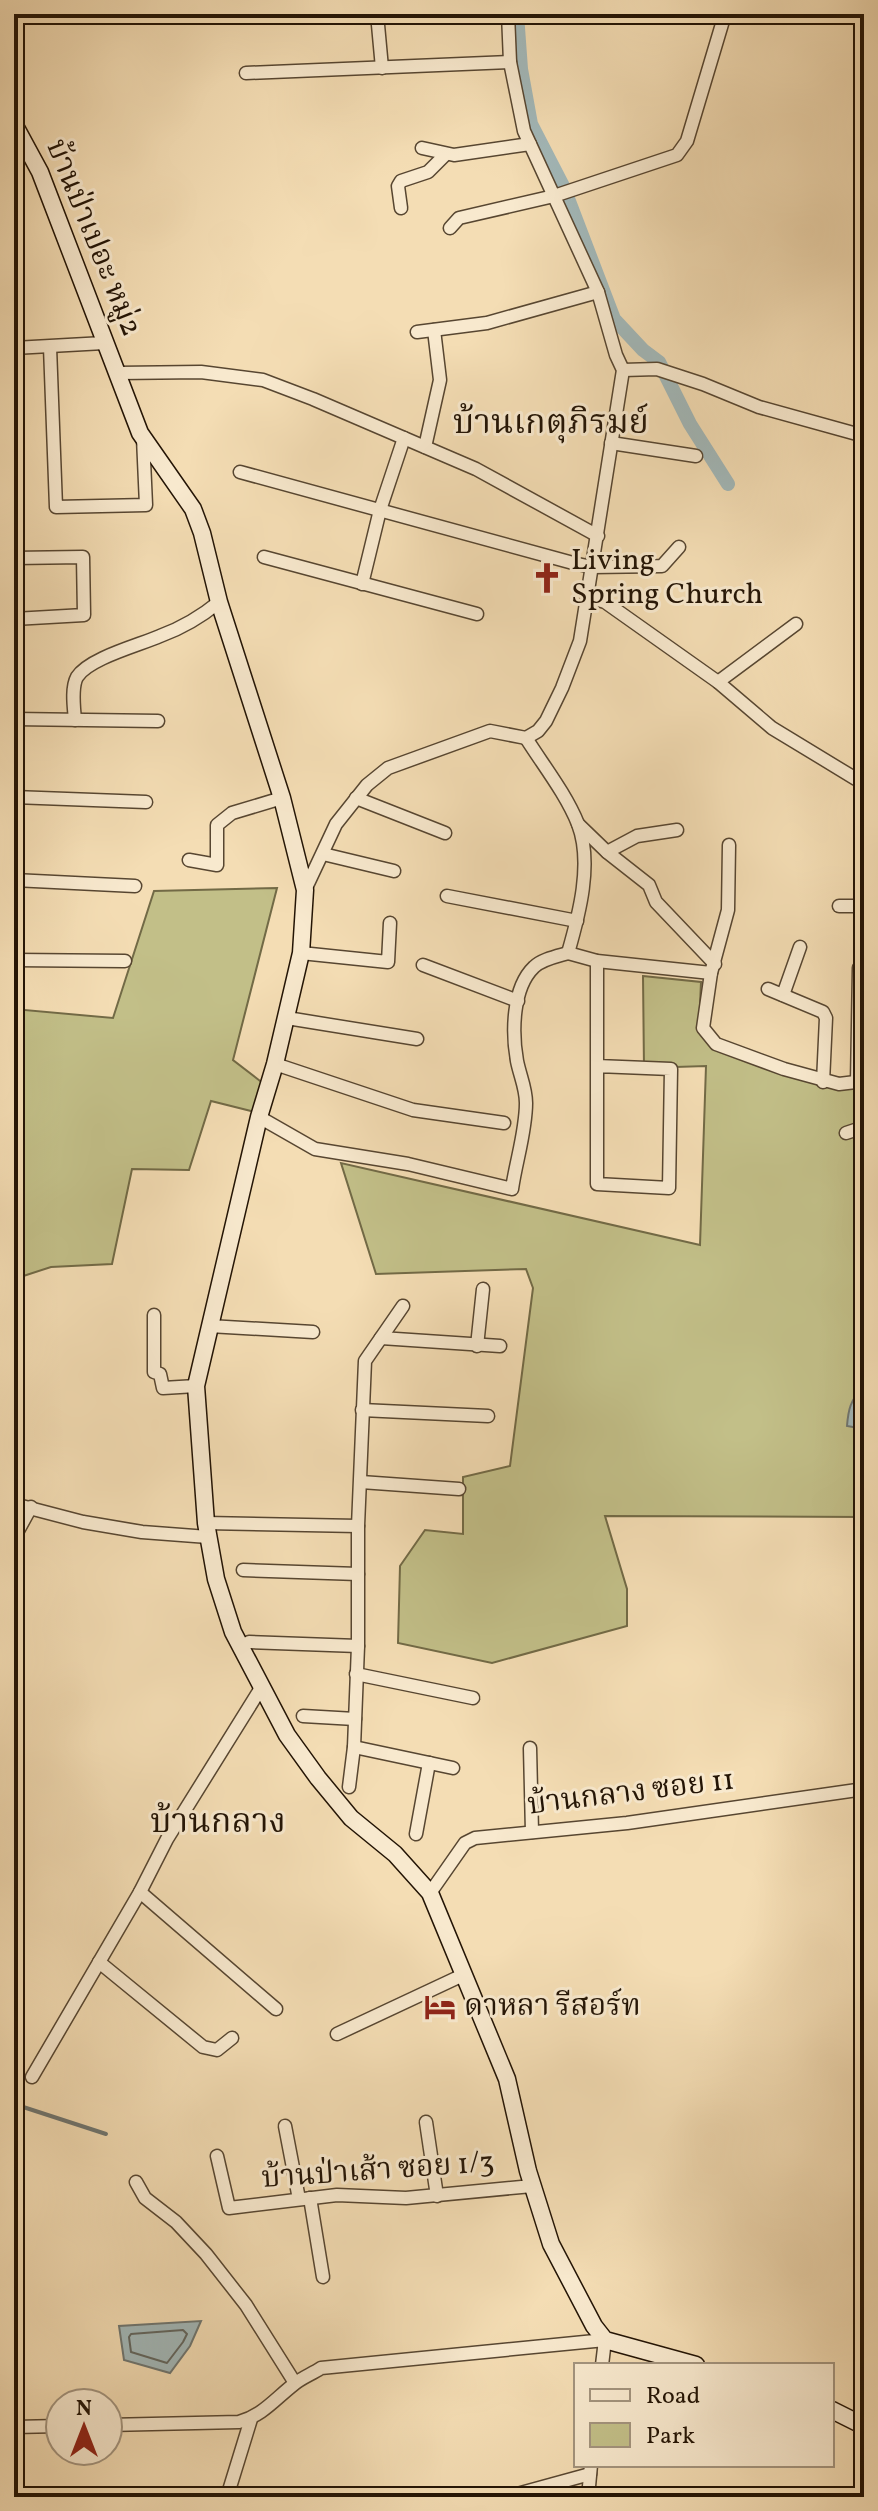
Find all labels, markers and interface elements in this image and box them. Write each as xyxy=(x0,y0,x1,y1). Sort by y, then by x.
street label: บ้านป่าเปอะ หมู่2 xyxy=(34,133,152,343)
district label: บ้านเกตุภิรมย์ xyxy=(453,401,649,448)
place label: Living Spring Church xyxy=(571,540,763,616)
church icon: Living Spring Church xyxy=(530,561,564,595)
street label: บ้านกลาง ซอย 11 xyxy=(525,1759,737,1827)
district label: บ้านกลาง xyxy=(150,1800,286,1847)
place label: ดาหลา รีสอร์ท xyxy=(464,1986,641,2028)
hotel icon: ดาหลา รีสอร์ท xyxy=(423,1990,457,2024)
street label: บ้านป่าเส้า ซอย 1/3 xyxy=(260,2142,496,2200)
legend xyxy=(574,2363,834,2467)
text: Road xyxy=(646,2380,700,2414)
north arrow xyxy=(44,2387,124,2467)
text: N xyxy=(76,2394,92,2425)
text: Park xyxy=(646,2420,695,2454)

